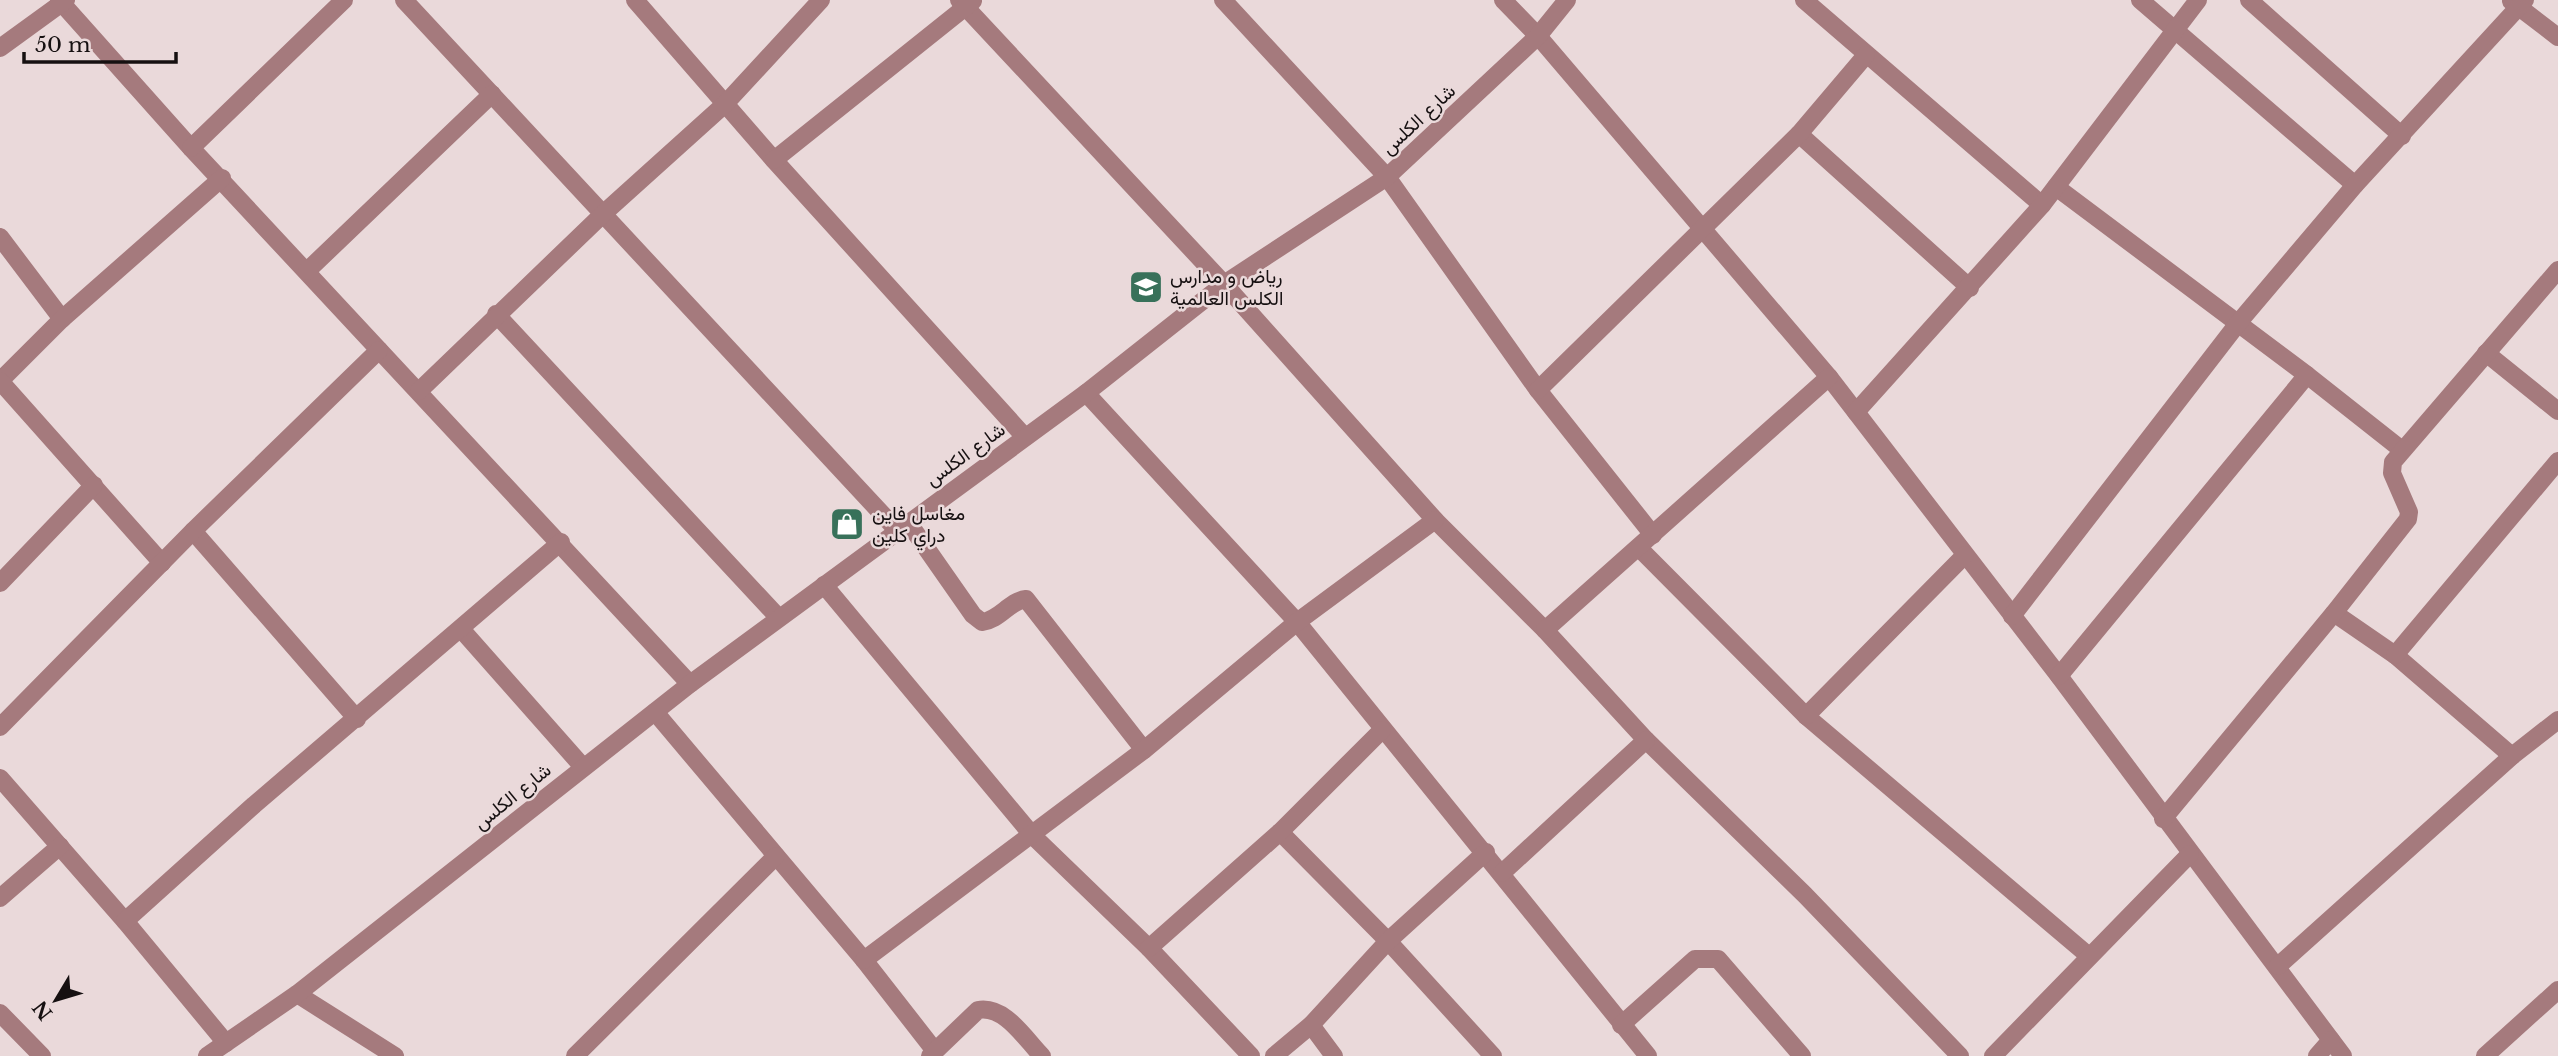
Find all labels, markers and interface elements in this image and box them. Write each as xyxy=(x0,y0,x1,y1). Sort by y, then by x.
scale bar xyxy=(24,21,177,65)
text: 50 m xyxy=(35,32,91,58)
street label: شارع الكلس xyxy=(1377,79,1461,160)
place label: رياض و مدارس الكلس العالمية xyxy=(1170,265,1283,310)
school or university icon: رياض و مدارس الكلس العالمية xyxy=(1127,268,1165,306)
street label: شارع الكلس xyxy=(921,418,1010,492)
place label: مغاسل فاين دراي كلين xyxy=(872,502,965,551)
shop icon: مغاسل فاين دراي كلين xyxy=(828,505,866,543)
street label: شارع الكلس xyxy=(469,758,556,835)
north arrow xyxy=(21,965,91,1035)
text: N xyxy=(28,996,58,1024)

